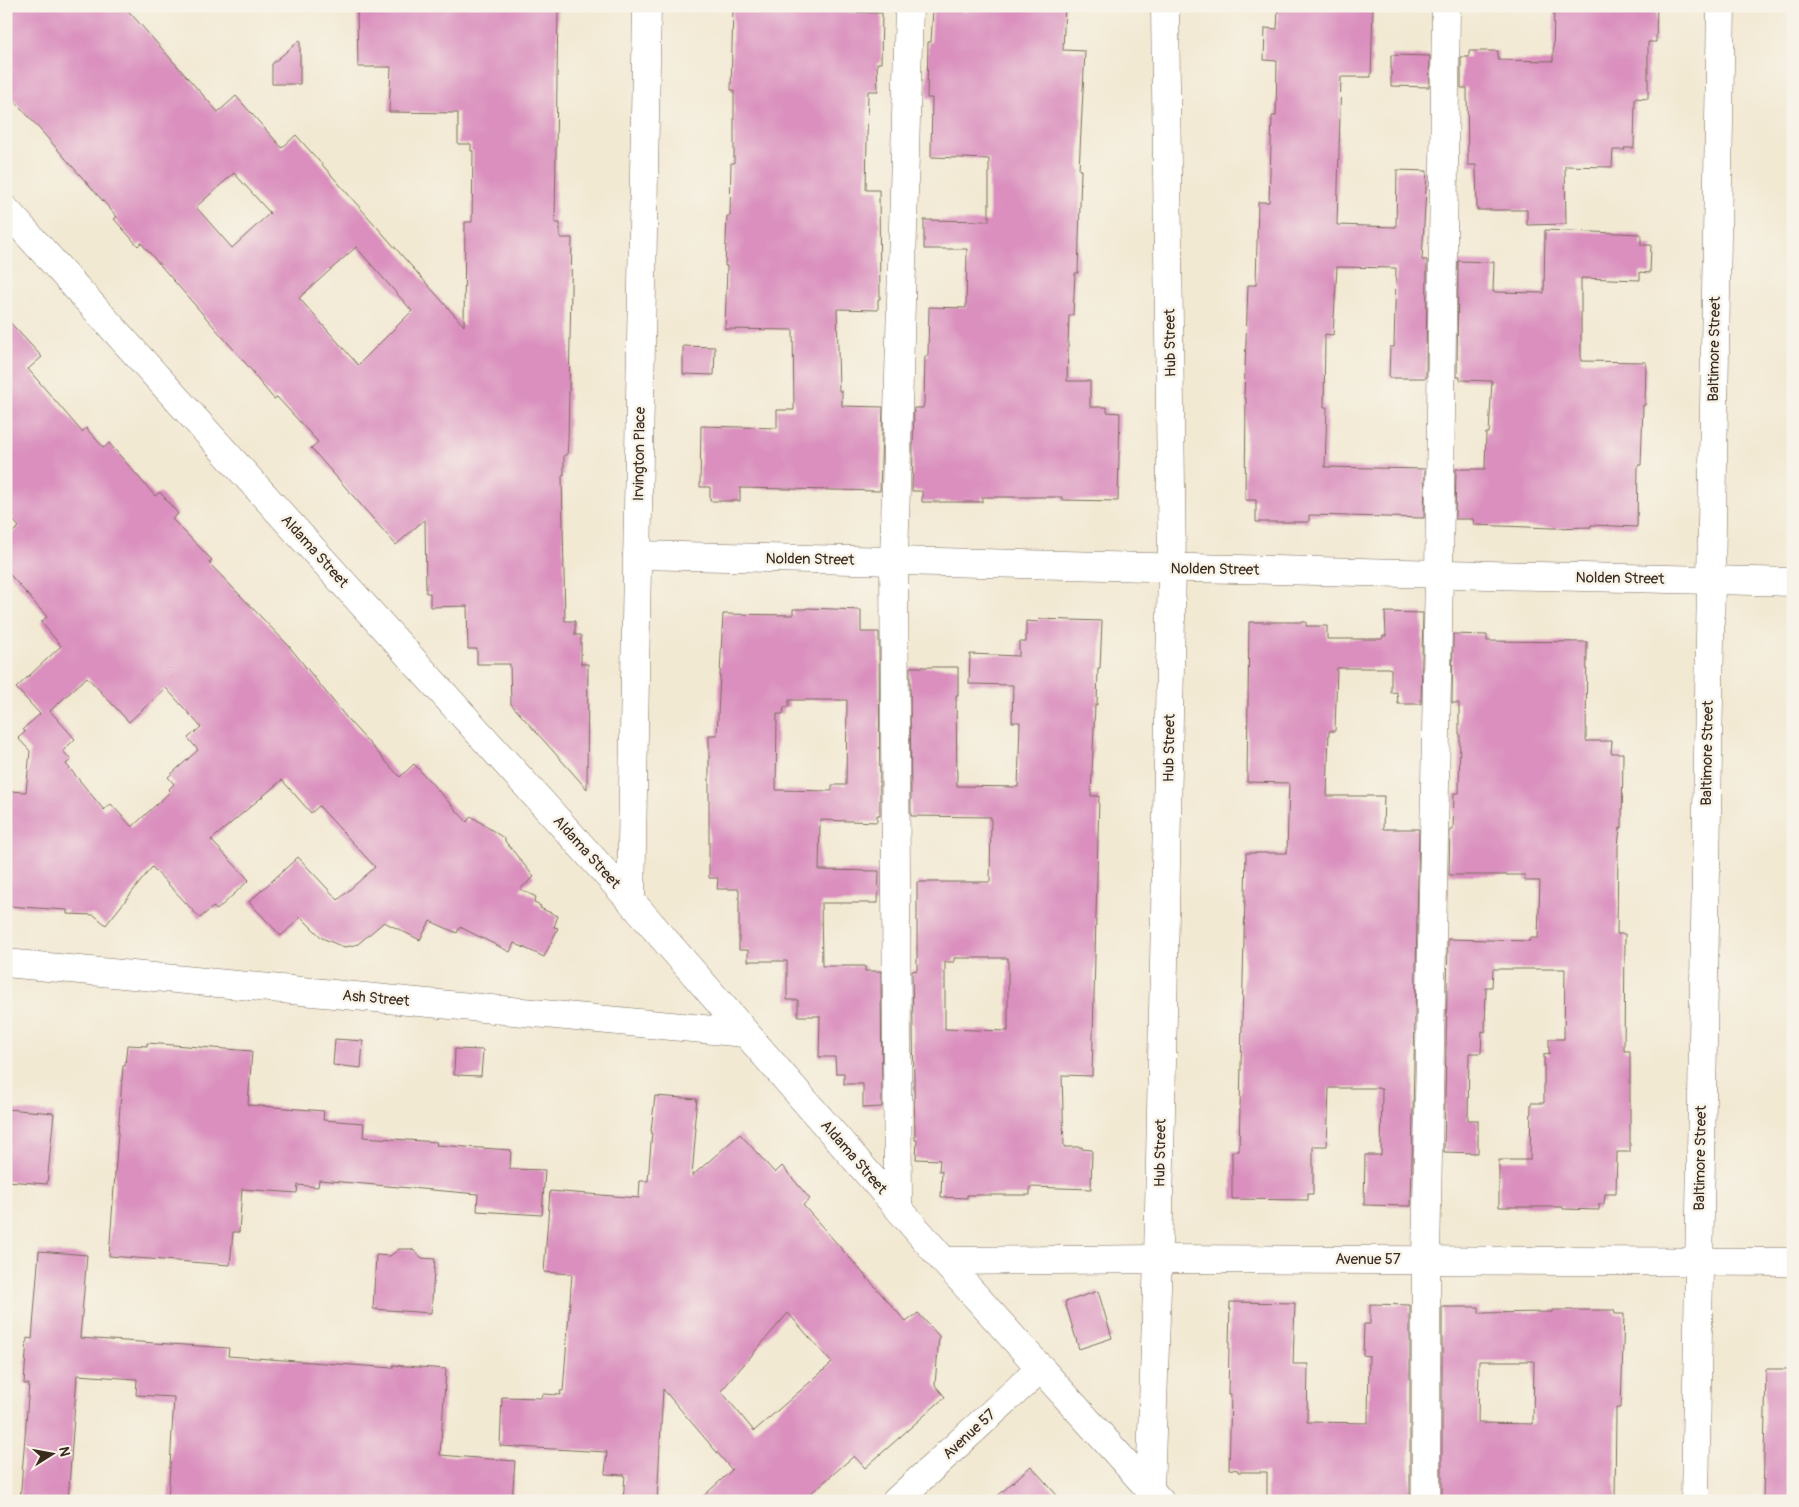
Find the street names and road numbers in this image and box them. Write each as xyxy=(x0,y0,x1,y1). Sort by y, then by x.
street label: Baltimore Street xyxy=(1704,295,1725,402)
street label: Hub Street xyxy=(1160,308,1181,377)
street label: Irvington Place xyxy=(629,406,650,501)
street label: Aldama Street xyxy=(277,511,353,593)
street label: Nolden Street xyxy=(765,549,855,570)
street label: Nolden Street xyxy=(1170,559,1260,580)
street label: Nolden Street xyxy=(1575,568,1665,589)
street label: Baltimore Street xyxy=(1697,699,1718,806)
street label: Hub Street xyxy=(1159,713,1180,782)
street label: Aldama Street xyxy=(549,812,625,894)
street label: Ash Street xyxy=(342,986,411,1011)
street label: Baltimore Street xyxy=(1690,1104,1711,1211)
street label: Aldama Street xyxy=(816,1116,892,1199)
street label: Hub Street xyxy=(1150,1118,1171,1187)
street label: Avenue 57 xyxy=(1335,1250,1401,1269)
street label: Avenue 57 xyxy=(939,1405,1000,1464)

